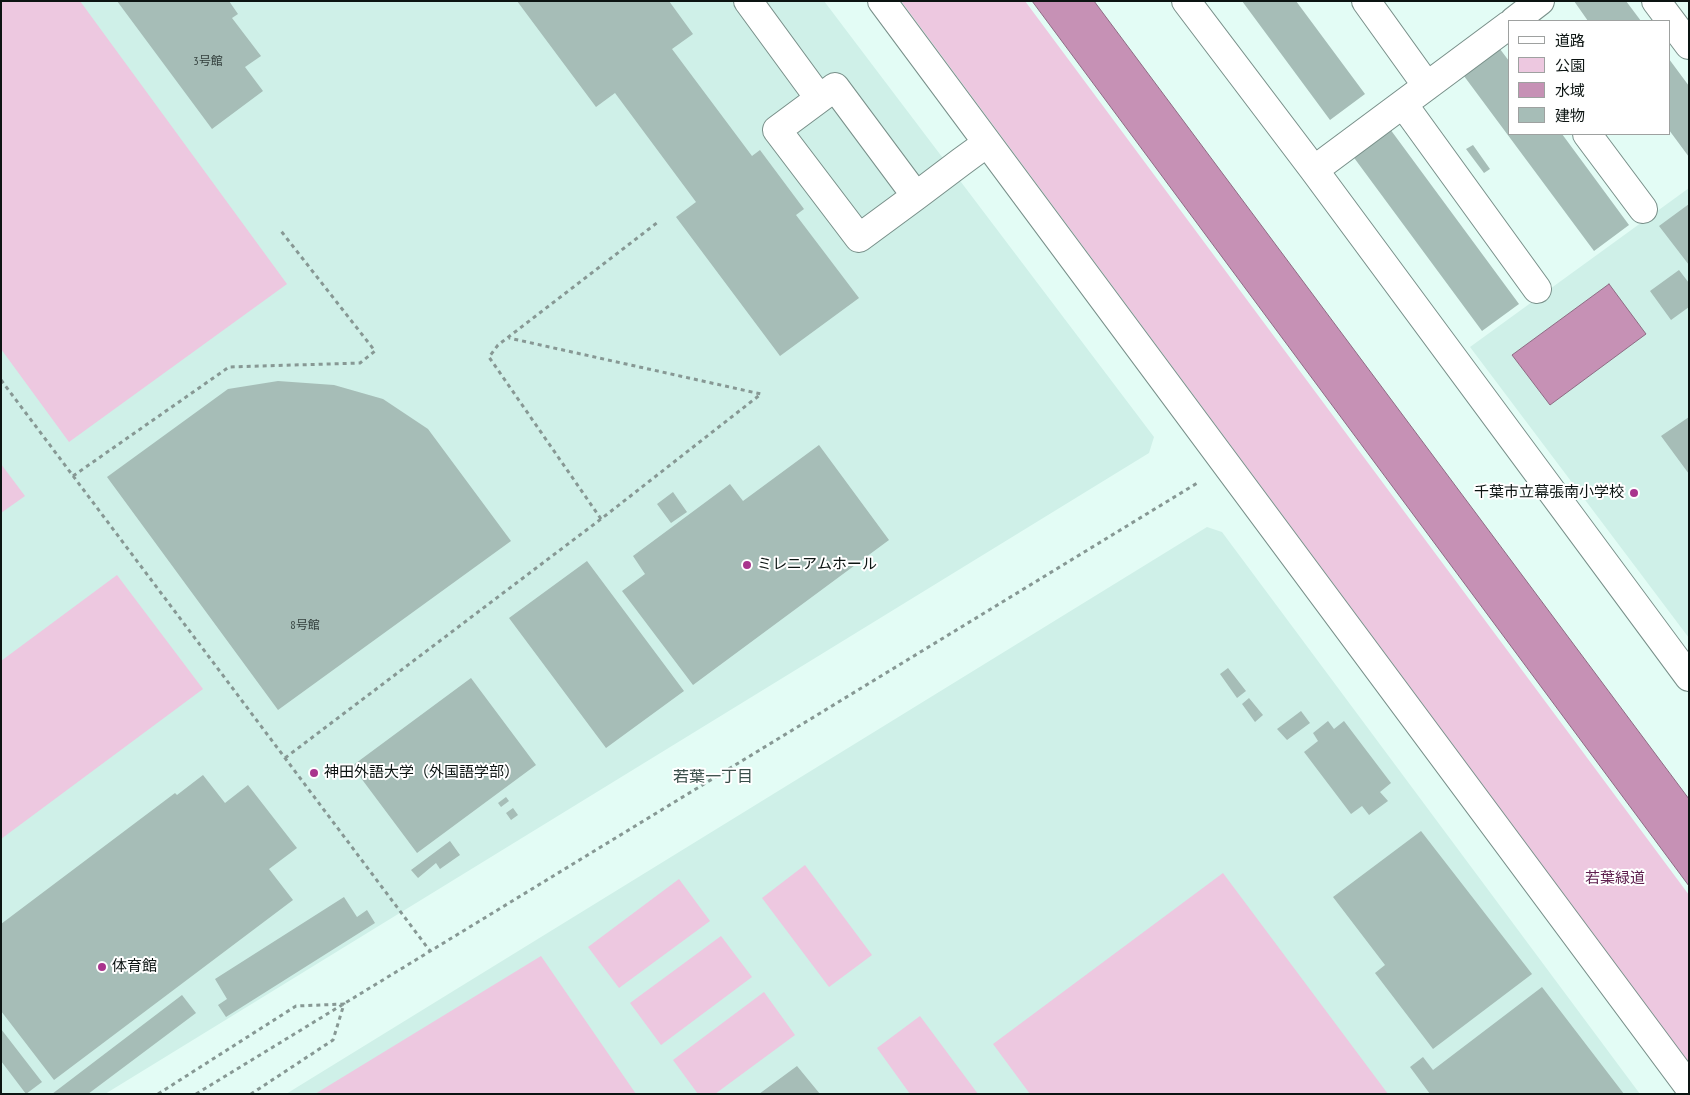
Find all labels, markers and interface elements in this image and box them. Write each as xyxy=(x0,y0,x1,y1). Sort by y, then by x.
legend xyxy=(1508,20,1670,135)
text: 道路 xyxy=(1555,31,1585,50)
house number: 3号館 xyxy=(193,55,223,69)
text: 公園 xyxy=(1555,56,1585,75)
text: 水域 xyxy=(1555,81,1585,100)
text: 建物 xyxy=(1555,106,1585,125)
place label: 千葉市立幕張南小学校 xyxy=(1474,484,1624,502)
marker: 千葉市立幕張南小学校 xyxy=(1628,487,1640,499)
place label: ミレニアムホール xyxy=(757,556,877,574)
marker: ミレニアムホール xyxy=(741,559,753,571)
house number: 8号館 xyxy=(290,619,320,633)
place label: 神田外語大学（外国語学部） xyxy=(324,764,519,782)
marker: 神田外語大学（外国語学部） xyxy=(308,767,320,779)
district label: 若葉一丁目 xyxy=(673,767,753,787)
park label: 若葉緑道 xyxy=(1585,870,1645,888)
place label: 体育館 xyxy=(112,958,157,976)
marker: 体育館 xyxy=(96,961,108,973)

